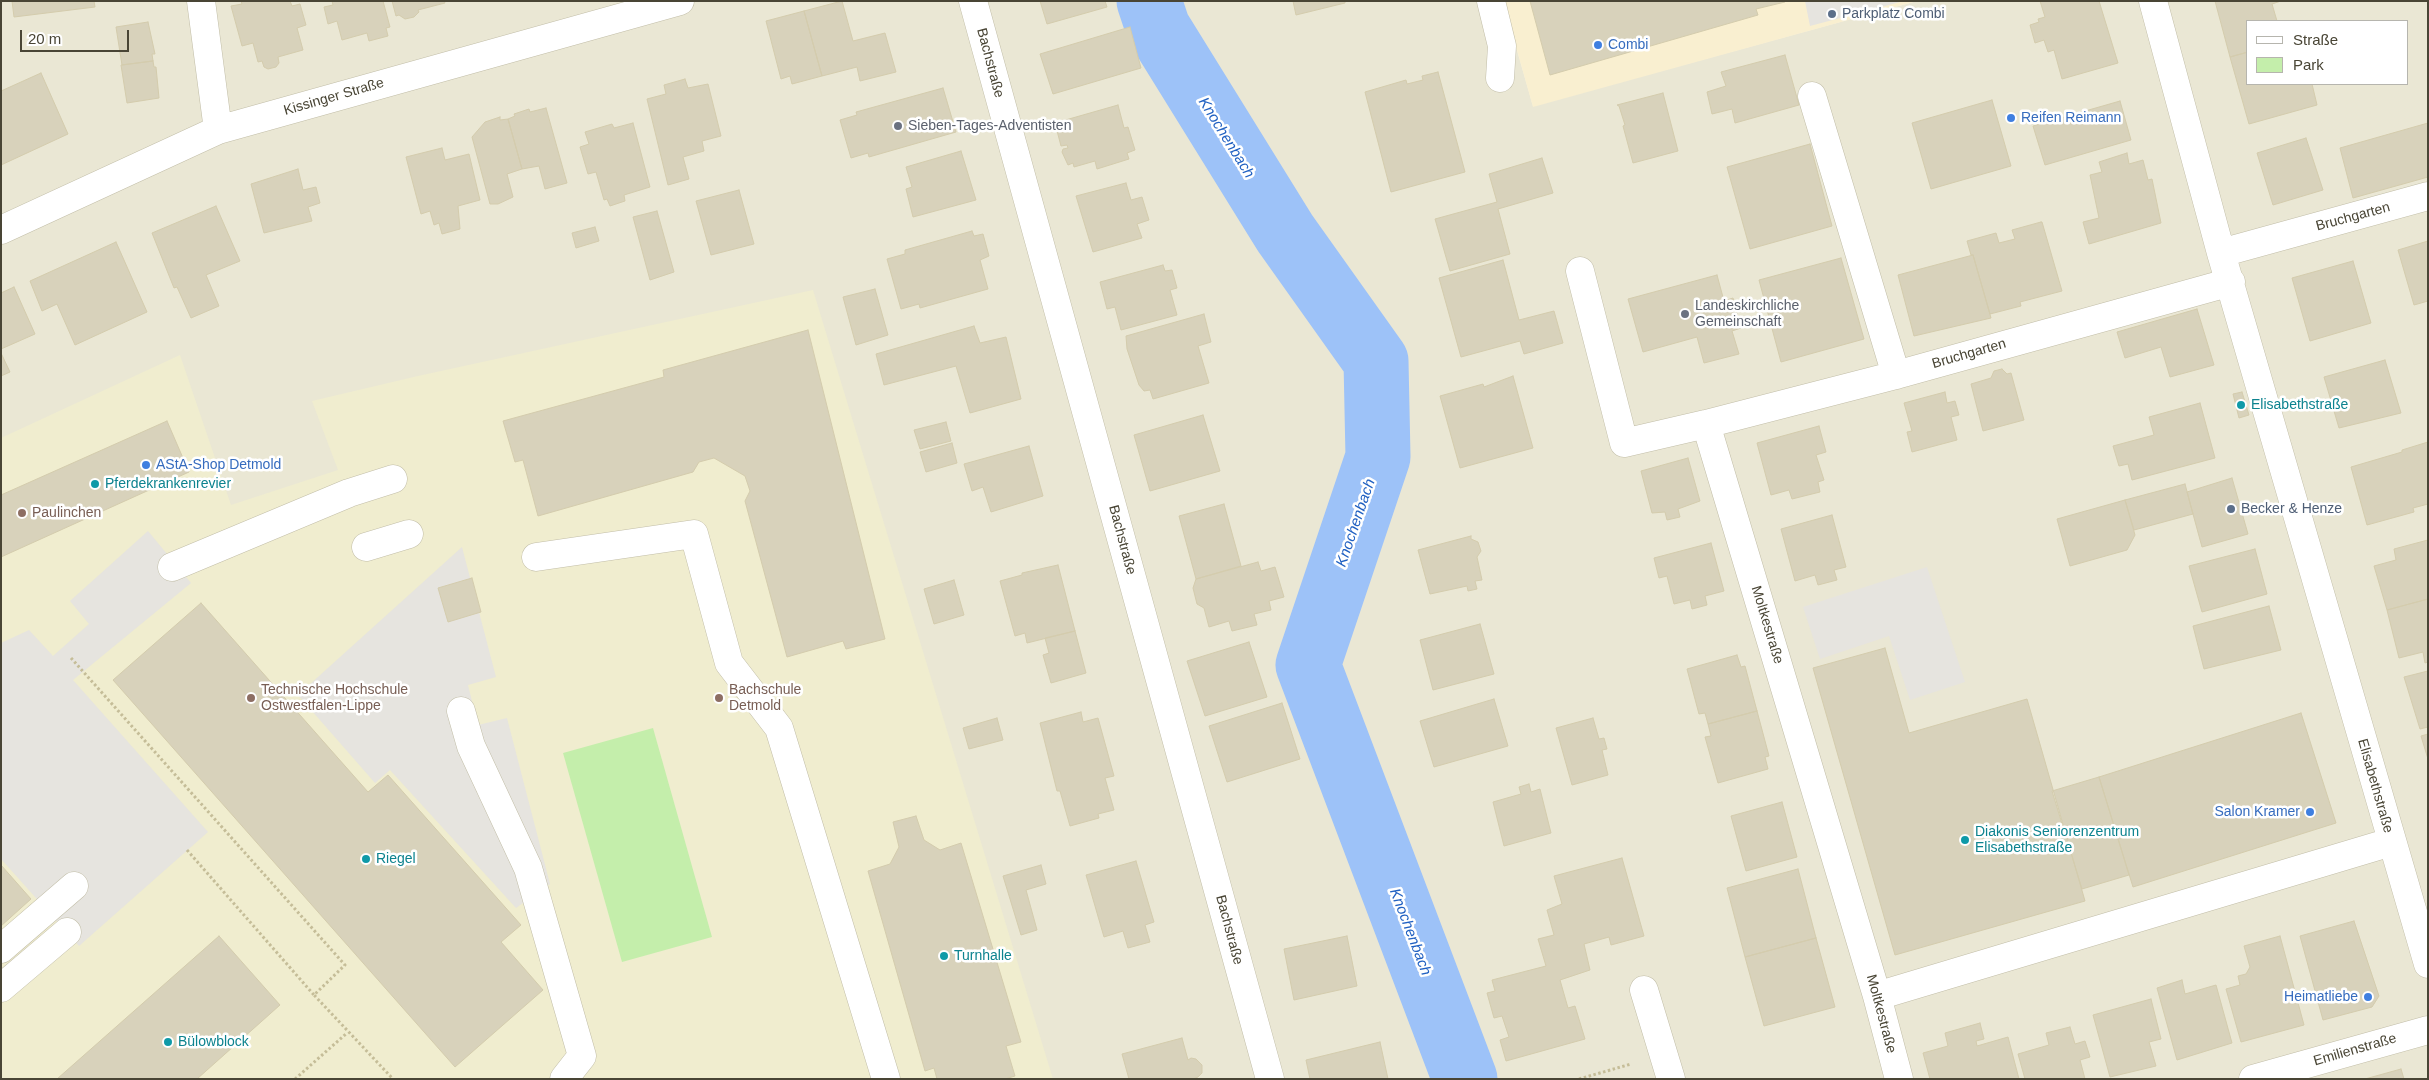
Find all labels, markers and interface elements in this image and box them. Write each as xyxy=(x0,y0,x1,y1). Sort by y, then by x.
place label: Parkplatz Combi xyxy=(1842,6,1945,22)
marker: Parkplatz Combi xyxy=(1826,8,1838,20)
scale bar xyxy=(22,20,131,52)
legend xyxy=(2246,20,2409,85)
street label: Bachstraße xyxy=(973,26,1007,100)
text: 20 m xyxy=(28,30,61,47)
text: Straße xyxy=(2293,31,2338,48)
place label: Combi xyxy=(1608,37,1648,53)
marker: Combi xyxy=(1592,39,1604,51)
text: Park xyxy=(2293,56,2324,73)
street label: Kissinger Straße xyxy=(282,75,386,119)
water label: Knochenbach xyxy=(1194,94,1258,182)
place label: Reifen Reimann xyxy=(2021,110,2121,126)
marker: Reifen Reimann xyxy=(2005,112,2017,124)
place label: Sieben-Tages-Adventisten xyxy=(908,118,1071,134)
marker: Sieben-Tages-Adventisten xyxy=(892,120,904,132)
street label: Bruchgarten xyxy=(2314,199,2392,235)
place label: Landeskirchliche Gemeinschaft xyxy=(1695,298,1799,331)
marker: Landeskirchliche Gemeinschaft xyxy=(1679,308,1691,320)
street label: Bruchgarten xyxy=(1930,335,2008,373)
place label: Elisabethstraße xyxy=(2251,397,2348,413)
marker: Elisabethstraße xyxy=(2235,399,2247,411)
place label: AStA-Shop Detmold xyxy=(156,457,281,473)
marker: AStA-Shop Detmold xyxy=(140,459,152,471)
place label: Pferdekrankenrevier xyxy=(105,476,231,492)
water label: Knochenbach xyxy=(1333,477,1379,569)
marker: Pferdekrankenrevier xyxy=(89,478,101,490)
place label: Becker & Henze xyxy=(2241,501,2342,517)
street label: Bachstraße xyxy=(1105,503,1139,577)
marker: Becker & Henze xyxy=(2225,503,2237,515)
place label: Paulinchen xyxy=(32,505,101,521)
marker: Paulinchen xyxy=(16,507,28,519)
street label: Moltkestraße xyxy=(1747,584,1787,666)
place label: Technische Hochschule Ostwestfalen-Lippe xyxy=(261,682,408,714)
place label: Bachschule Detmold xyxy=(729,682,801,714)
marker: Technische Hochschule Ostwestfalen-Lippe xyxy=(245,692,257,704)
marker: Bachschule Detmold xyxy=(713,692,725,704)
street label: Elisabethstraße xyxy=(2354,737,2396,835)
place label: Salon Kramer xyxy=(2214,804,2300,820)
marker: Salon Kramer xyxy=(2304,806,2316,818)
place label: Diakonis Seniorenzentrum Elisabethstraße xyxy=(1975,824,2139,856)
marker: Diakonis Seniorenzentrum Elisabethstraße xyxy=(1959,834,1971,846)
place label: Riegel xyxy=(376,851,416,867)
marker: Riegel xyxy=(360,853,372,865)
water label: Knochenbach xyxy=(1385,886,1435,978)
street label: Bachstraße xyxy=(1212,893,1246,967)
place label: Turnhalle xyxy=(954,948,1012,964)
marker: Turnhalle xyxy=(938,950,950,962)
street label: Moltkestraße xyxy=(1862,973,1900,1055)
place label: Heimatliebe xyxy=(2284,989,2358,1005)
marker: Heimatliebe xyxy=(2362,991,2374,1003)
street label: Emilienstraße xyxy=(2312,1030,2398,1070)
place label: Bülowblock xyxy=(178,1034,249,1050)
marker: Bülowblock xyxy=(162,1036,174,1048)

